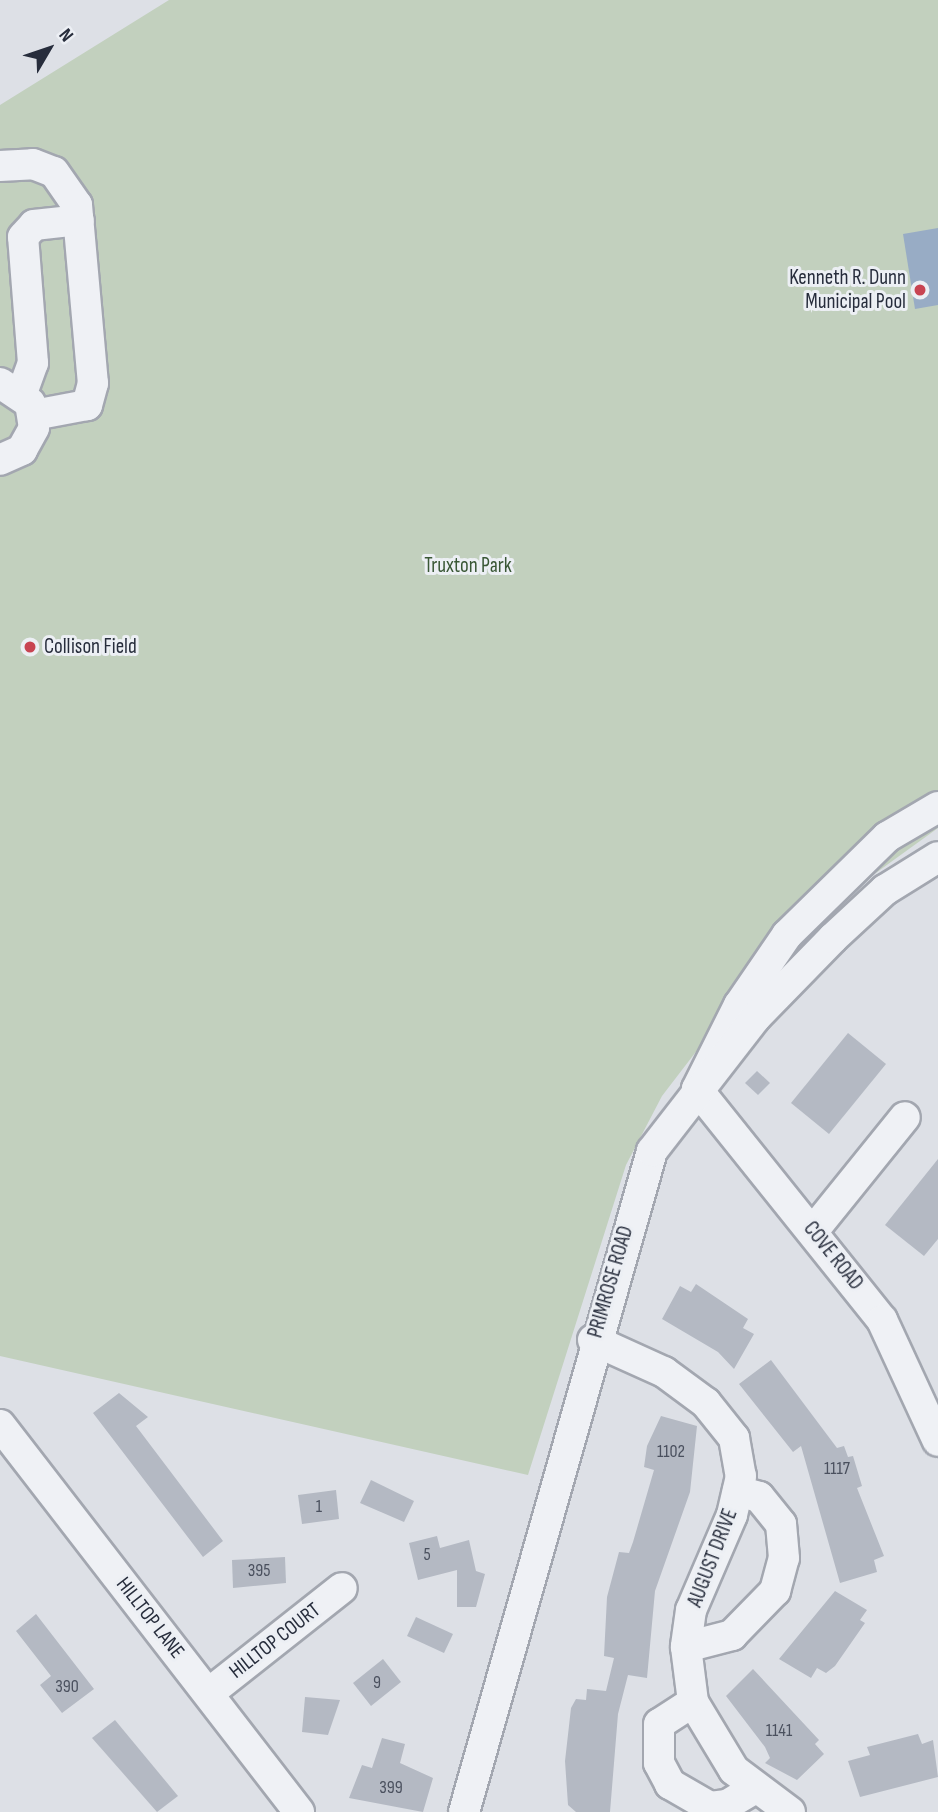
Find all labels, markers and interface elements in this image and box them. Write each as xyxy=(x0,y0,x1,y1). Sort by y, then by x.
north arrow xyxy=(14,14,84,84)
text: N xyxy=(54,24,78,47)
place label: Kenneth R. Dunn Municipal Pool xyxy=(789,265,906,315)
marker: Kenneth R. Dunn Municipal Pool xyxy=(912,282,928,298)
park label: Truxton Park xyxy=(424,553,512,579)
place label: Collison Field xyxy=(44,634,137,660)
marker: Collison Field xyxy=(22,639,38,655)
street label: COVE ROAD xyxy=(798,1217,868,1295)
street label: PRIMROSE ROAD xyxy=(583,1223,639,1341)
house number: 1102 xyxy=(657,1441,685,1463)
house number: 1117 xyxy=(824,1458,850,1480)
house number: 1 xyxy=(316,1496,322,1518)
street label: AUGUST DRIVE xyxy=(683,1505,743,1611)
house number: 5 xyxy=(423,1544,431,1566)
house number: 395 xyxy=(248,1560,270,1582)
street label: HILLTOP LANE xyxy=(110,1572,190,1664)
street label: HILLTOP COURT xyxy=(224,1598,326,1684)
house number: 9 xyxy=(373,1672,381,1694)
house number: 390 xyxy=(55,1676,79,1698)
house number: 1141 xyxy=(766,1720,792,1742)
house number: 399 xyxy=(379,1777,403,1799)

